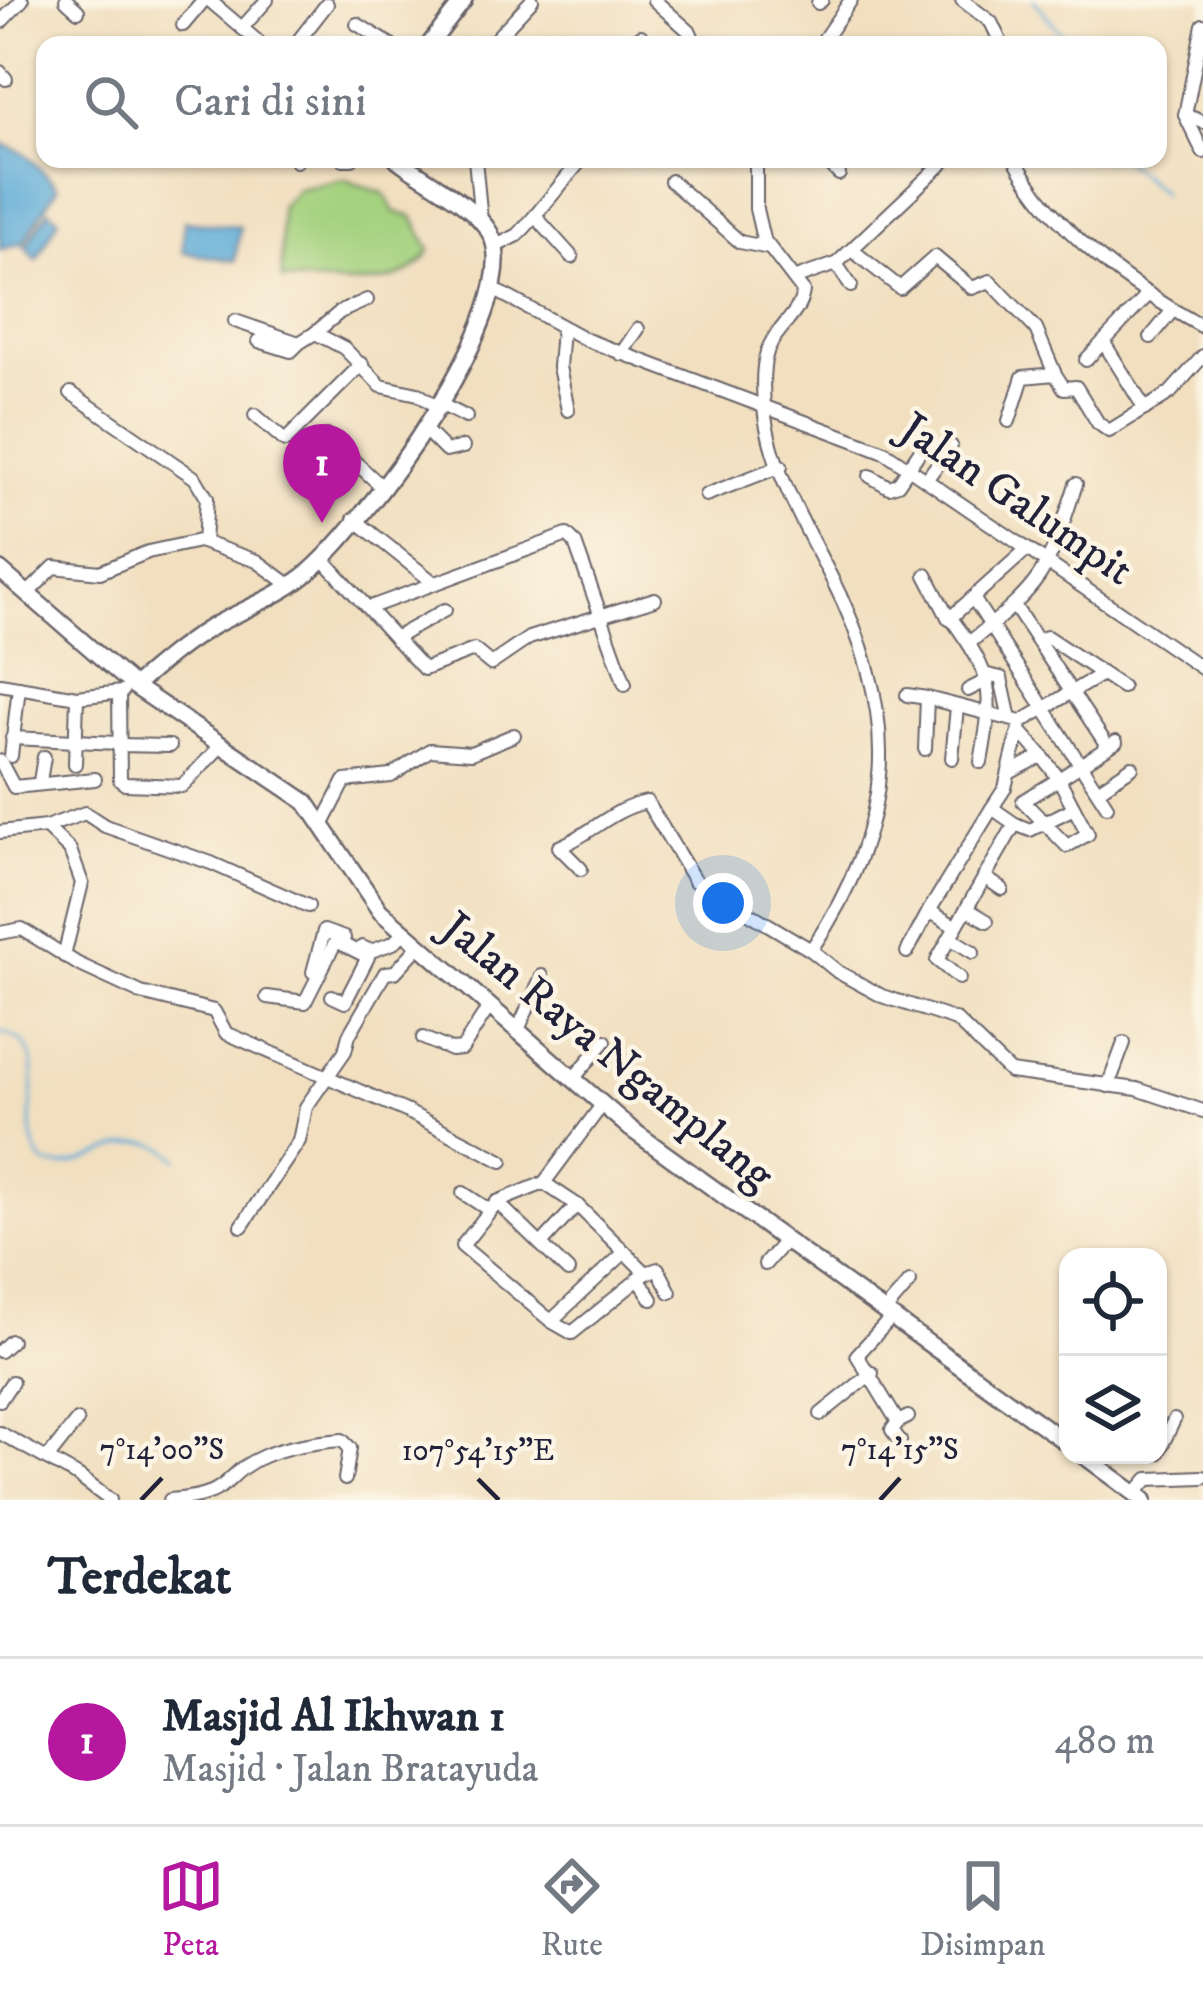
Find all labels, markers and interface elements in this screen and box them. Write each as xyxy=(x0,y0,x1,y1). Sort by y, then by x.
search box xyxy=(36,36,1167,168)
icon: search xyxy=(78,69,144,135)
text: Cari di sini xyxy=(174,74,366,130)
street label: Jalan Galumpit xyxy=(885,399,1144,599)
pin: 1 xyxy=(283,424,361,523)
your location xyxy=(693,873,753,933)
street label: Jalan Raya Ngamplang xyxy=(426,898,785,1203)
map controls xyxy=(1059,1248,1167,1464)
button: locate xyxy=(1059,1248,1167,1356)
button: layers xyxy=(1059,1356,1167,1464)
text: 7°14'00"S xyxy=(100,1432,224,1469)
text: 7°14'15"S xyxy=(841,1432,959,1469)
text: 107°54'15"E xyxy=(402,1433,554,1470)
text: Terdekat xyxy=(48,1546,231,1610)
text: Masjid Al Ikhwan 1 xyxy=(162,1689,505,1745)
text: 1 xyxy=(80,1717,94,1766)
text: 480 m xyxy=(1054,1717,1155,1766)
text: Masjid · Jalan Bratayuda xyxy=(162,1745,538,1794)
tab: Peta xyxy=(158,1853,224,1966)
tab: Rute xyxy=(539,1853,605,1966)
tab: Disimpan xyxy=(920,1853,1045,1966)

